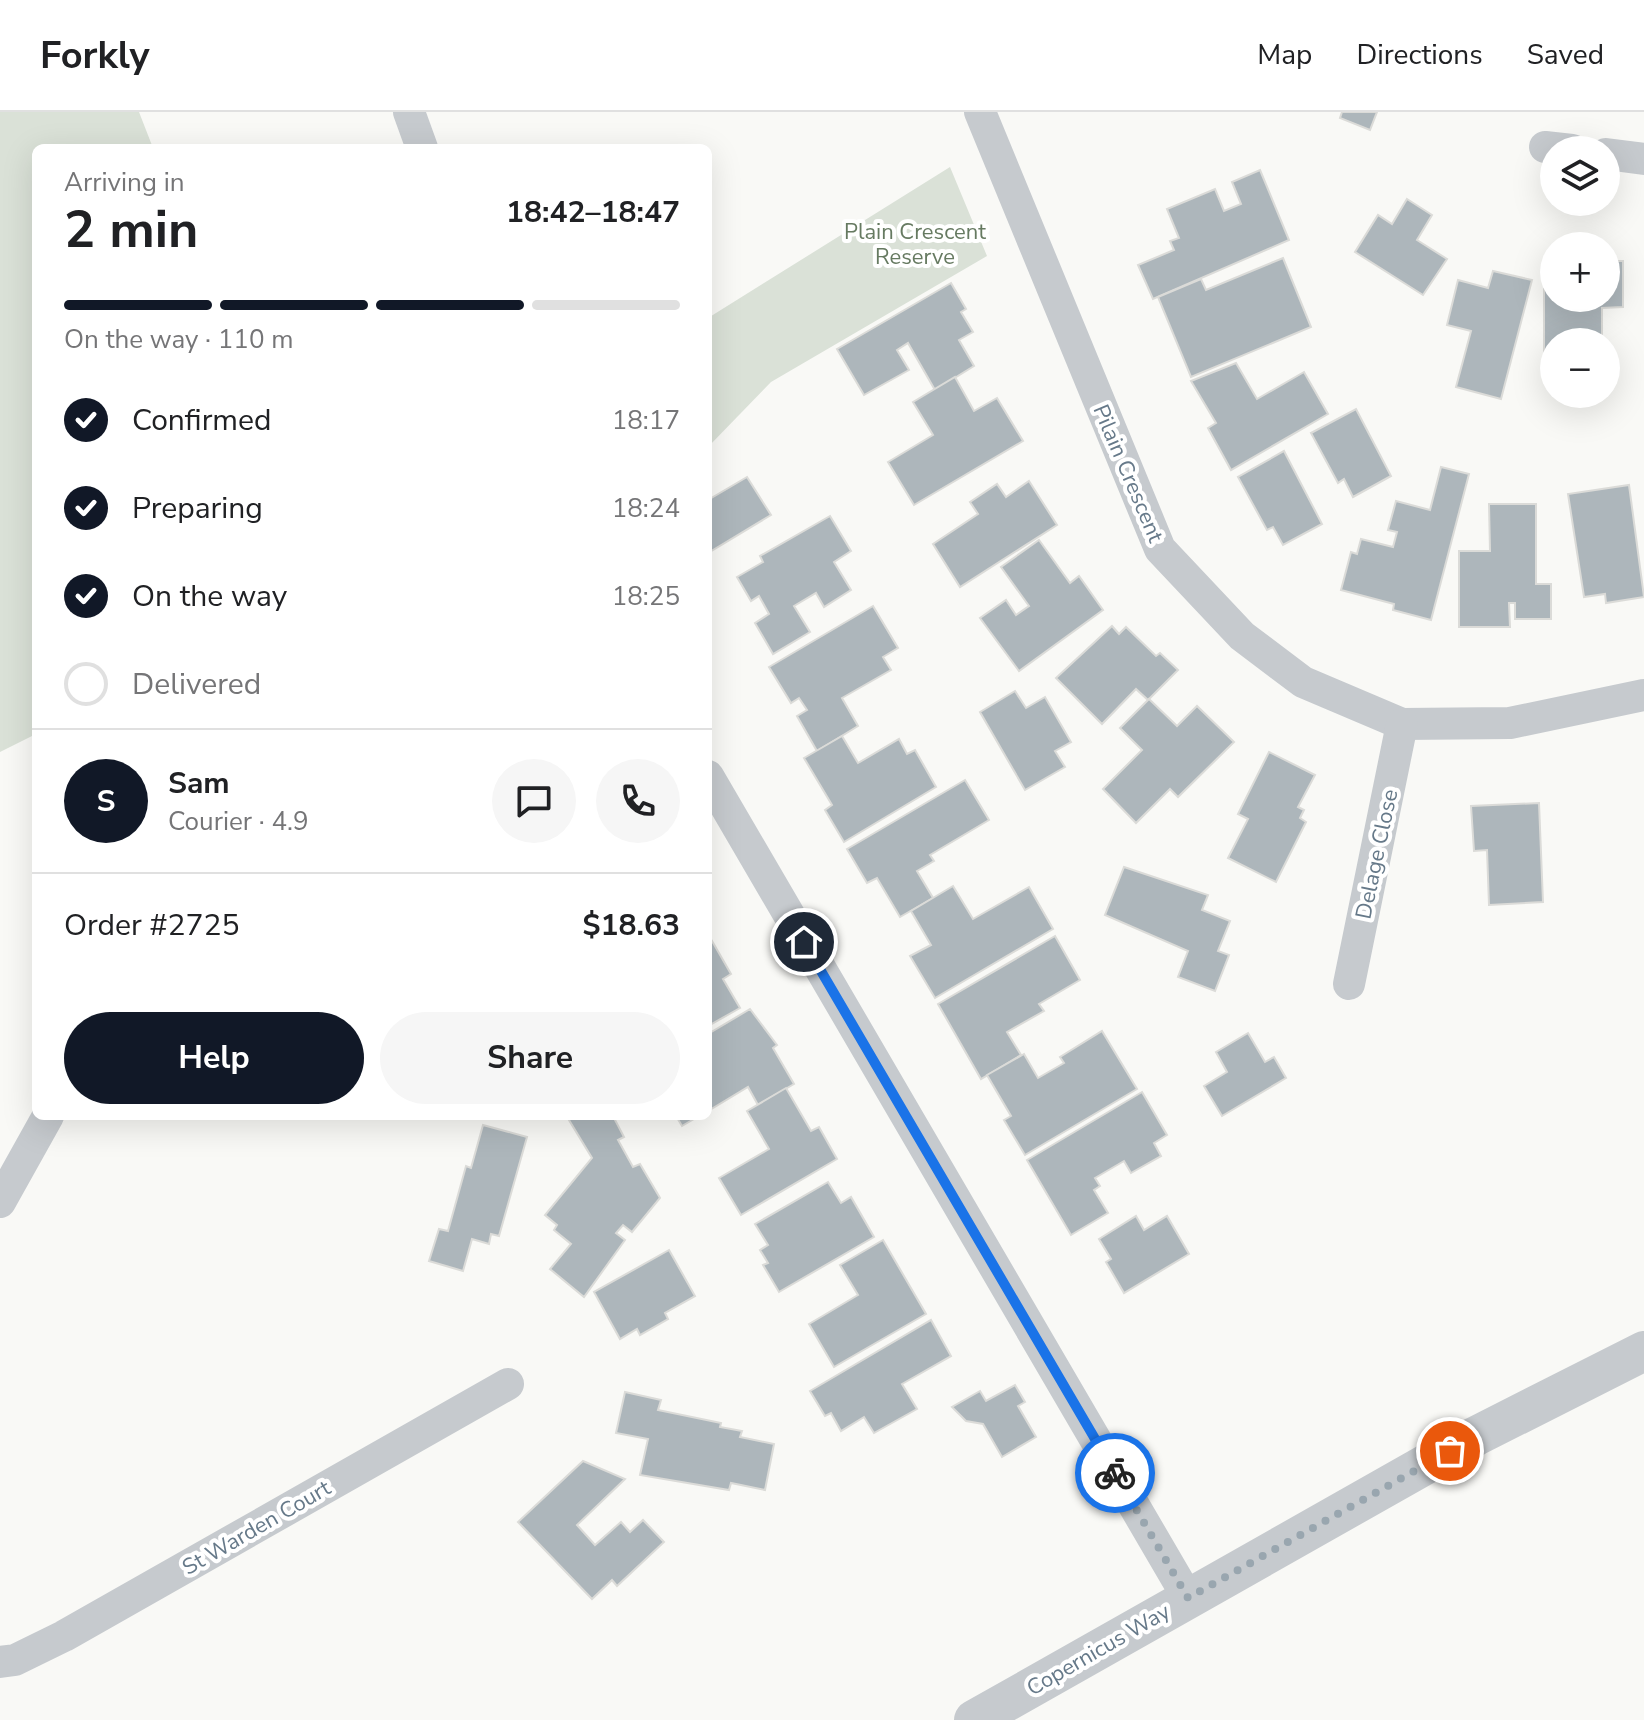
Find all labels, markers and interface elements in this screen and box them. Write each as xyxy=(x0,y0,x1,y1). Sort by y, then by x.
text: Forkly xyxy=(40,30,149,81)
text: Map xyxy=(1257,36,1312,74)
text: Directions xyxy=(1356,36,1483,74)
text: Saved xyxy=(1527,36,1604,74)
map controls xyxy=(1540,136,1620,408)
button: layers xyxy=(1540,136,1620,216)
text: Arriving in xyxy=(64,165,185,200)
text: 18:42–18:47 xyxy=(506,192,680,233)
text: 2 min xyxy=(64,194,199,265)
park label: Plain Crescent Reserve xyxy=(844,217,986,272)
button: + xyxy=(1540,232,1620,312)
text: On the way · 110 m xyxy=(64,322,293,357)
button: − xyxy=(1540,328,1620,408)
icon: check xyxy=(64,398,108,442)
text: Confirmed xyxy=(132,400,272,441)
street label: Pilain Crescent xyxy=(1086,400,1171,547)
text: 18:17 xyxy=(612,403,680,438)
icon: check xyxy=(64,486,108,530)
text: Preparing xyxy=(132,488,263,529)
text: 18:24 xyxy=(612,491,680,526)
icon: check xyxy=(64,574,108,618)
text: On the way xyxy=(132,576,287,617)
text: 18:25 xyxy=(612,579,680,614)
text: Delivered xyxy=(132,664,261,705)
button: chat xyxy=(492,759,576,843)
button: phone xyxy=(596,759,680,843)
text: Sam xyxy=(168,763,230,804)
text: S xyxy=(97,781,115,822)
street label: Delage Close xyxy=(1349,786,1405,922)
text: Courier · 4.9 xyxy=(168,804,309,839)
text: Order #2725 xyxy=(64,905,239,946)
text: $18.63 xyxy=(583,905,680,946)
pin xyxy=(770,908,838,976)
icon: home xyxy=(782,920,826,964)
button: Help xyxy=(64,1012,364,1104)
button: Share xyxy=(380,1012,680,1104)
pin xyxy=(1416,1417,1484,1485)
icon: bag xyxy=(1428,1429,1472,1473)
courier xyxy=(1075,1433,1155,1513)
icon: bike xyxy=(1093,1451,1137,1495)
street label: St Warden Court xyxy=(177,1473,336,1583)
street label: Copernicus Way xyxy=(1021,1596,1176,1703)

